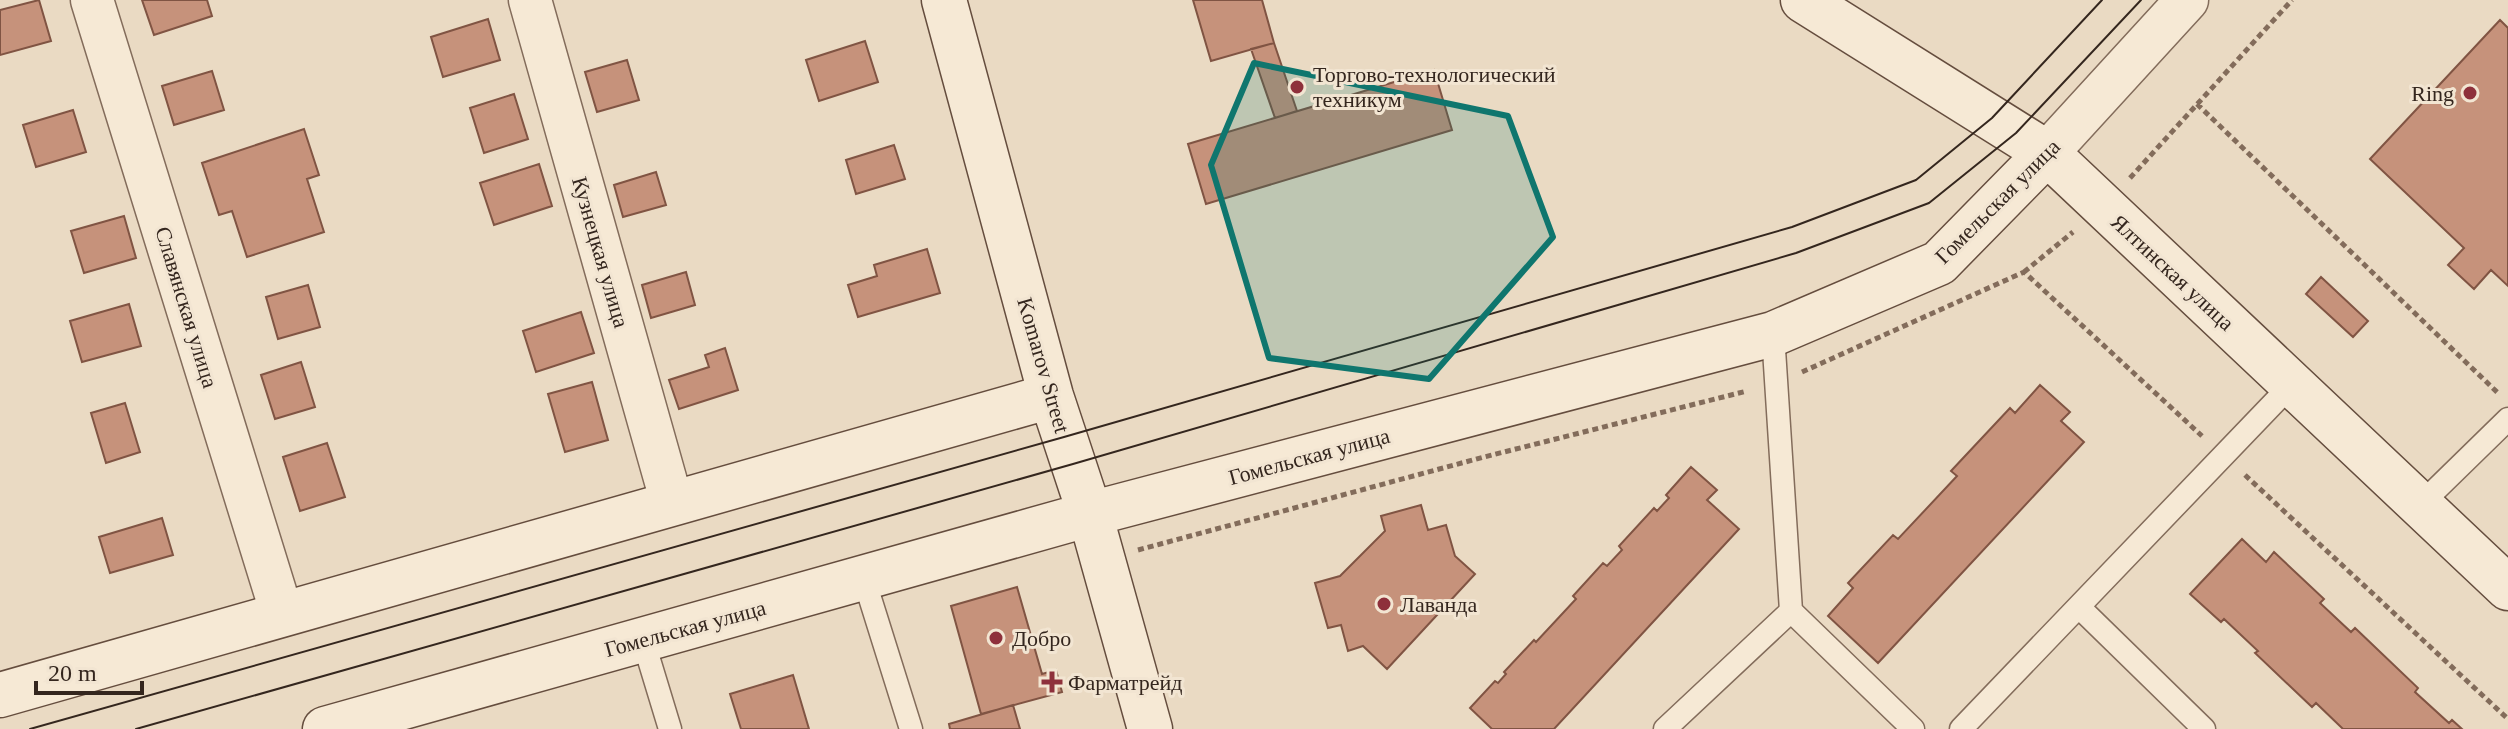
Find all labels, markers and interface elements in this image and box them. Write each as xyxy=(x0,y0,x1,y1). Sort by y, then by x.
place label: Торгово-технологический техникум xyxy=(1313,62,1556,112)
marker: Торгово-технологический техникум xyxy=(1288,78,1306,96)
place label: Ring xyxy=(2411,81,2454,106)
marker: Ring xyxy=(2461,84,2479,102)
street label: Гомельская улица xyxy=(1930,134,2065,269)
street label: Кузнецкая улица xyxy=(567,174,634,331)
street label: Ялтинская улица xyxy=(2106,209,2239,336)
street label: Славянская улица xyxy=(150,224,223,391)
street label: Komarov Street xyxy=(1012,294,1075,436)
street label: Гомельская улица xyxy=(1226,423,1393,490)
place label: Лаванда xyxy=(1400,592,1478,617)
street label: Гомельская улица xyxy=(602,595,769,662)
marker: Лаванда xyxy=(1375,595,1393,613)
place label: Добро xyxy=(1012,626,1071,651)
marker: Добро xyxy=(987,629,1005,647)
scale bar xyxy=(36,645,142,695)
text: 20 m xyxy=(48,660,97,686)
place label: Фарматрейд xyxy=(1068,670,1182,695)
marker: Фарматрейд xyxy=(1043,673,1061,691)

